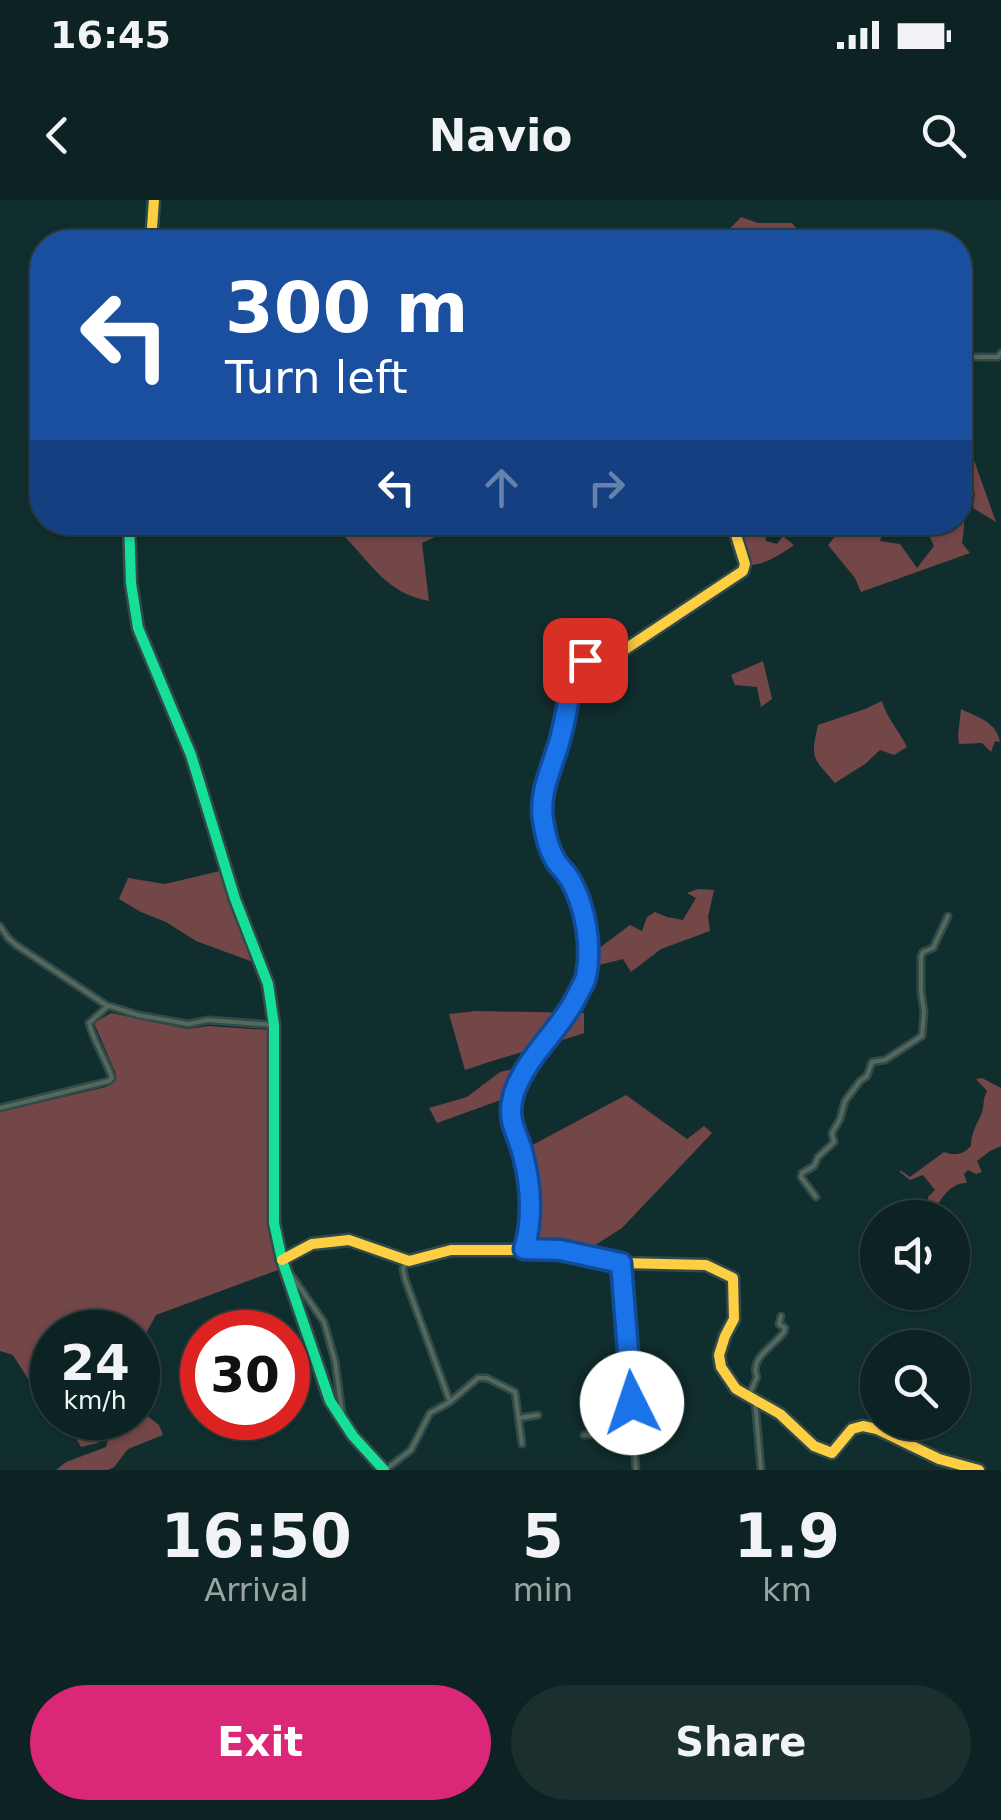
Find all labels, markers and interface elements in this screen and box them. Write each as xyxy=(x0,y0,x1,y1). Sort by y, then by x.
text: 16:45 xyxy=(50,13,171,57)
icon: back xyxy=(30,108,85,163)
icon: search xyxy=(916,108,971,163)
text: Navio xyxy=(429,109,572,162)
text: 300 m xyxy=(225,267,468,349)
icon: left xyxy=(60,270,190,400)
text: Turn left xyxy=(225,351,408,404)
icon: left xyxy=(369,460,424,515)
icon: ahead xyxy=(474,460,529,515)
icon: right xyxy=(579,460,634,515)
pin xyxy=(543,618,628,703)
icon: arrive xyxy=(558,633,613,688)
map controls xyxy=(860,1200,970,1440)
button: sound xyxy=(860,1200,970,1310)
speed limit sign: 30 xyxy=(180,1310,310,1440)
button: search xyxy=(860,1330,970,1440)
text: 24 xyxy=(60,1334,130,1392)
position arrow xyxy=(580,1351,684,1455)
text: km/h xyxy=(63,1386,127,1415)
text: 16:50 xyxy=(161,1501,352,1571)
text: 5 xyxy=(522,1501,564,1571)
text: 1.9 xyxy=(734,1501,840,1571)
text: Arrival xyxy=(204,1571,308,1609)
text: min xyxy=(513,1571,573,1609)
text: km xyxy=(762,1571,812,1609)
button: Exit xyxy=(30,1685,491,1800)
button: Share xyxy=(511,1685,971,1800)

